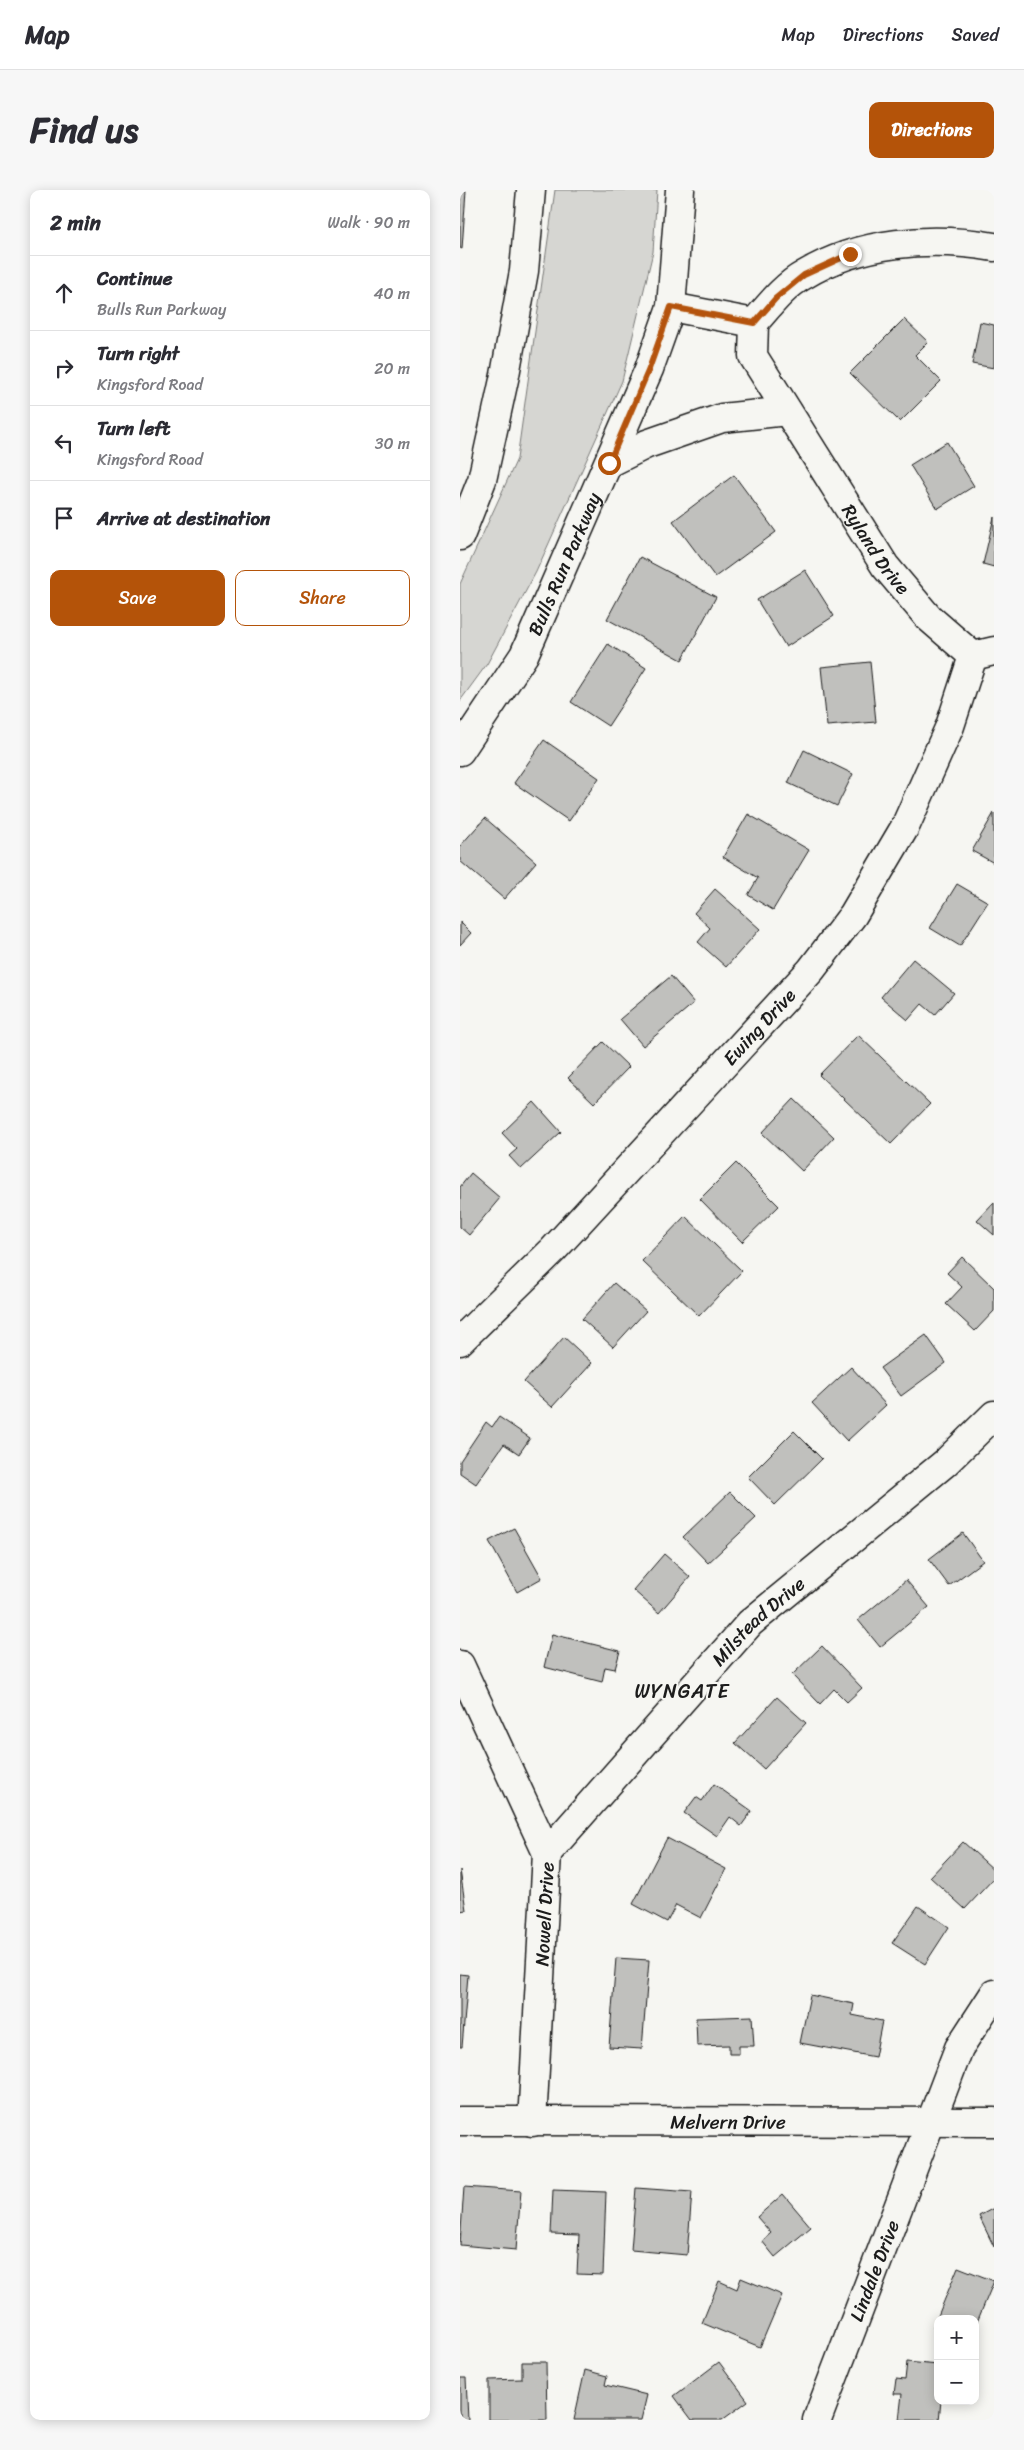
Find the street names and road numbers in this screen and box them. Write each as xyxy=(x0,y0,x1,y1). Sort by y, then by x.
street label: Bulls Run Parkway xyxy=(518,487,610,641)
street label: Ryland Drive xyxy=(833,497,919,602)
street label: Ewing Drive xyxy=(715,980,804,1073)
street label: Milstead Drive xyxy=(703,1568,813,1674)
street label: Nowell Drive xyxy=(525,1861,564,1967)
street label: Melvern Drive xyxy=(670,2105,786,2139)
street label: Lindale Drive xyxy=(840,2215,909,2326)

